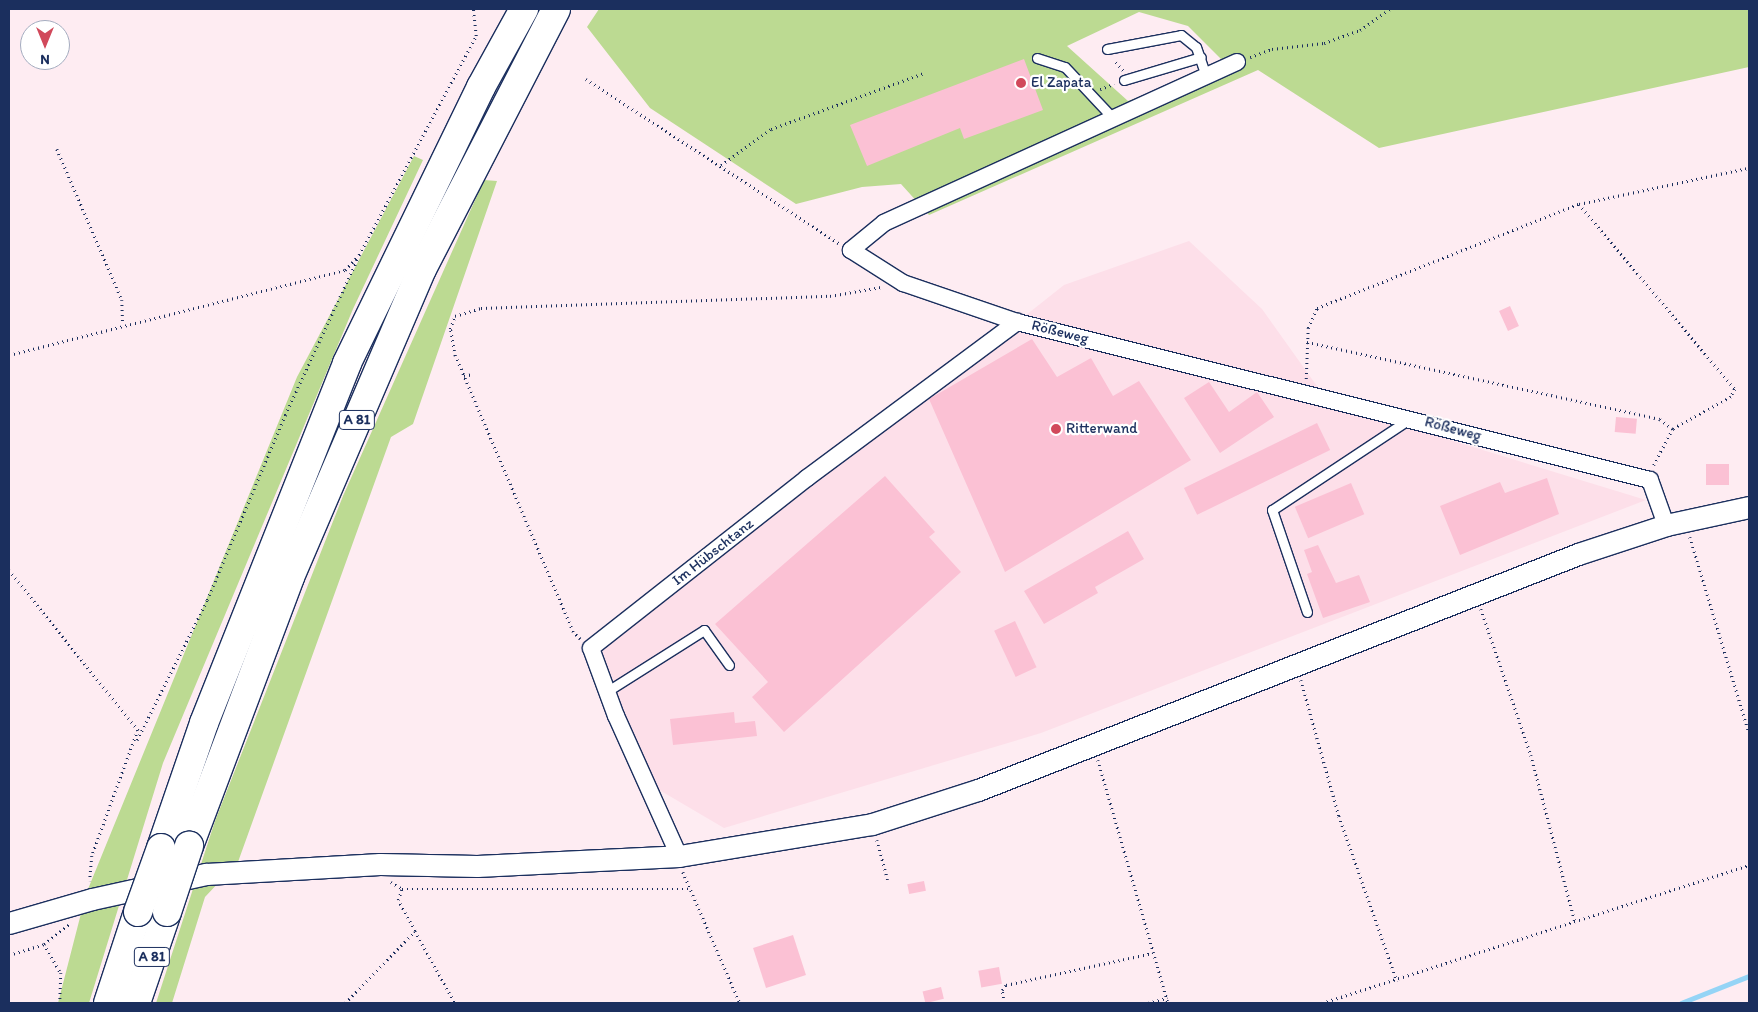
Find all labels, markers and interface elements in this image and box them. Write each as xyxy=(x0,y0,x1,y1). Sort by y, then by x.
north arrow xyxy=(20,20,70,70)
text: N xyxy=(40,51,50,68)
place label: El Zapata xyxy=(1031,74,1092,92)
marker: El Zapata xyxy=(1015,77,1027,89)
street label: Rößeweg xyxy=(1030,316,1090,348)
road number: A 81 xyxy=(338,408,376,432)
street label: Rößeweg xyxy=(1423,413,1483,445)
place label: Ritterwand xyxy=(1066,420,1137,438)
marker: Ritterwand xyxy=(1050,423,1062,435)
street label: Im Hübschtanz xyxy=(669,515,757,589)
road number: A 81 xyxy=(133,946,171,969)

